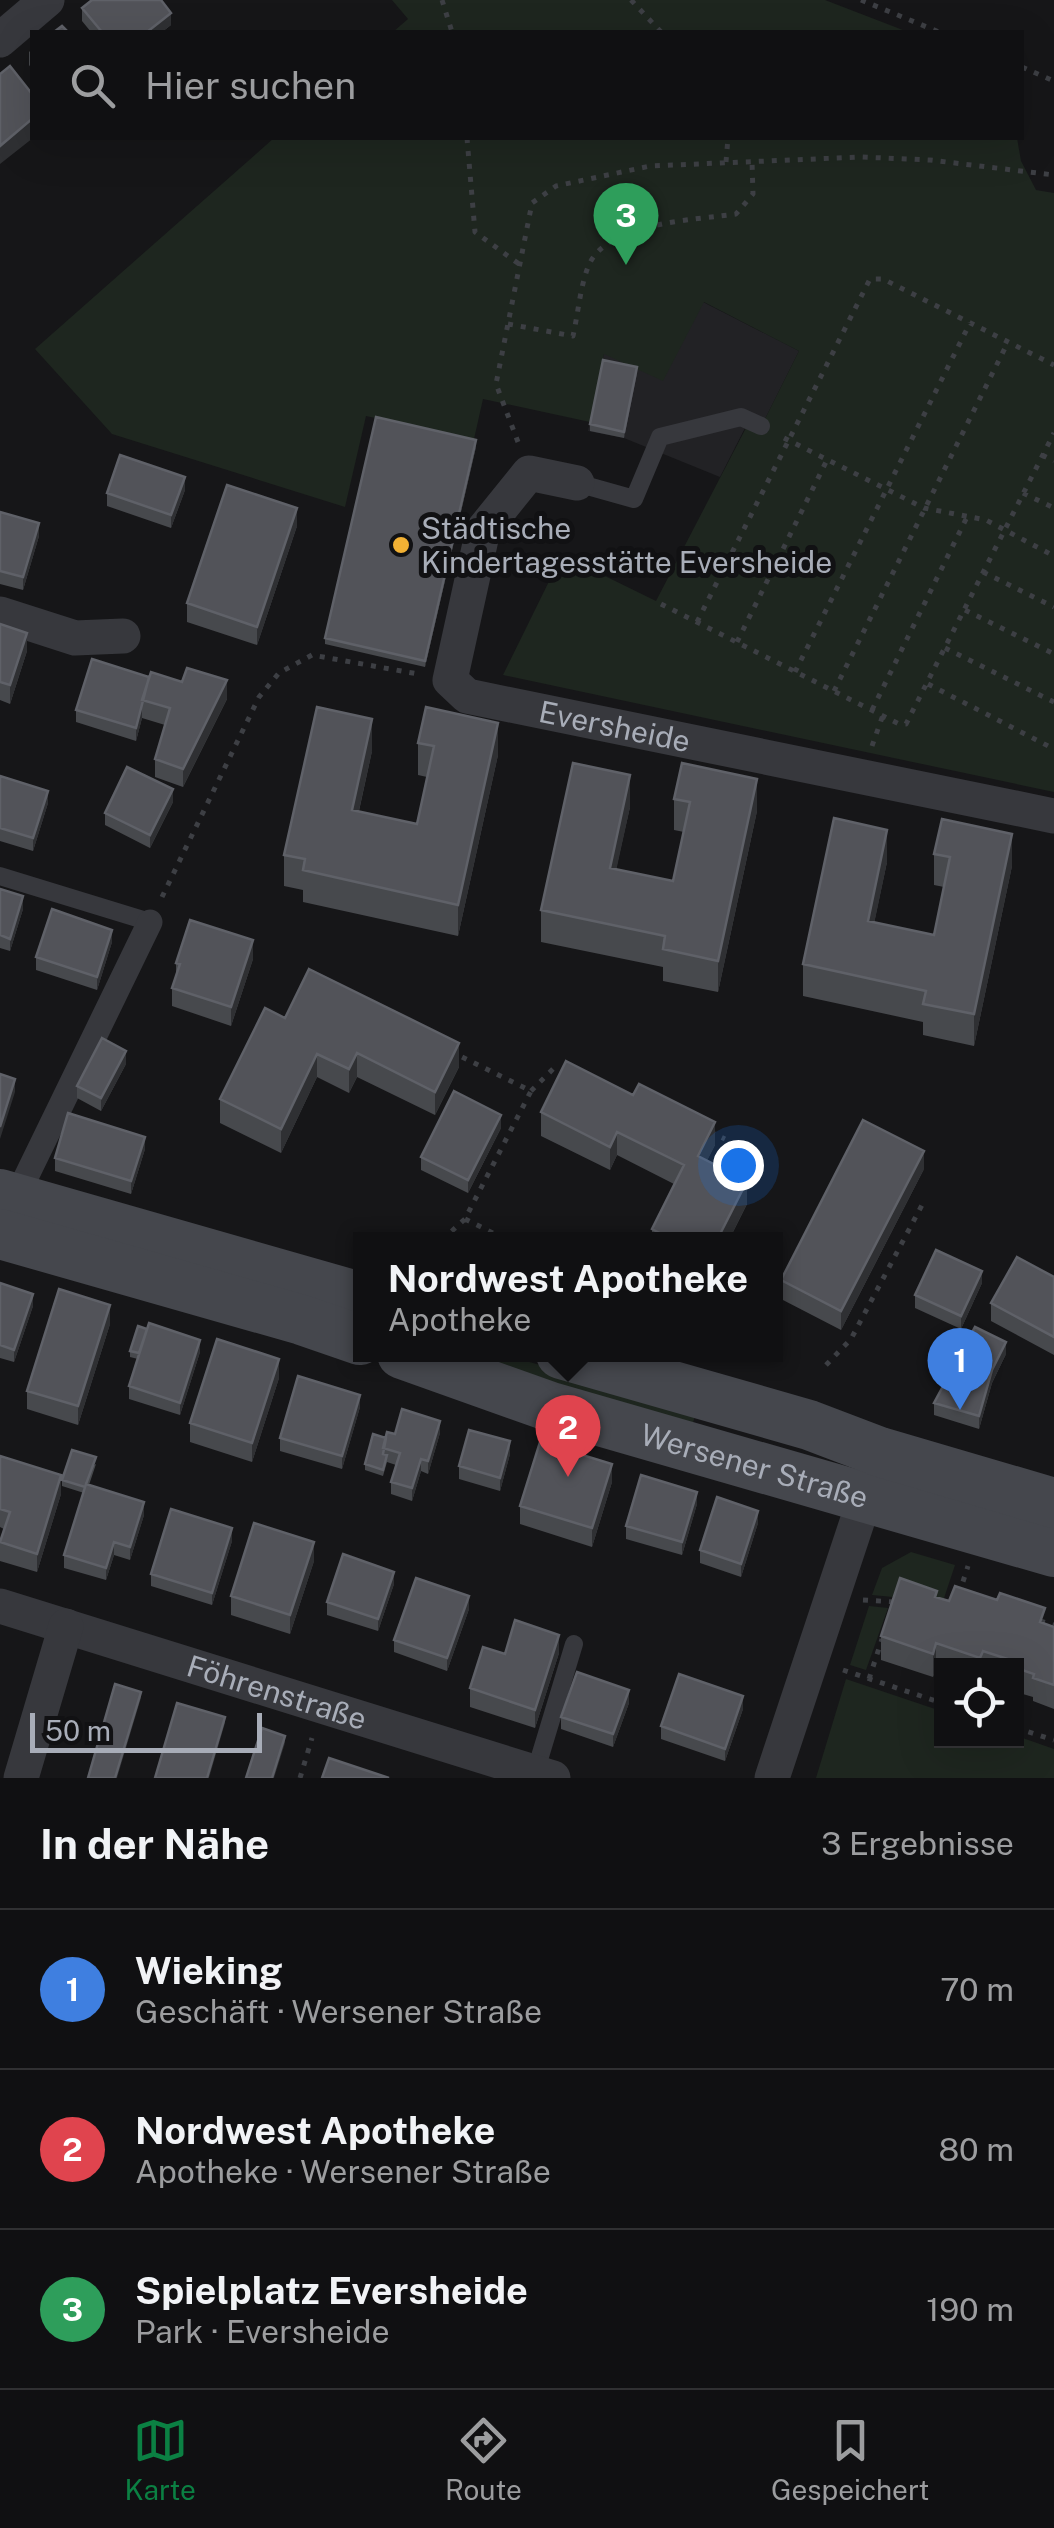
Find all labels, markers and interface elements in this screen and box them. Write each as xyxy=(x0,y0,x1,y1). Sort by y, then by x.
search box xyxy=(30,30,1024,140)
icon: search xyxy=(65,58,120,113)
text: Hier suchen xyxy=(145,63,356,108)
pin: 3 xyxy=(594,182,658,265)
place label: Städtische Kindertagesstätte Eversheide xyxy=(421,510,832,580)
marker: Städtische Kindertagesstätte Eversheide xyxy=(390,534,412,556)
street label: Eversheide xyxy=(536,693,694,759)
your location xyxy=(713,1140,764,1191)
popup xyxy=(353,1232,783,1362)
text: Nordwest Apotheke xyxy=(388,1256,748,1301)
text: Apotheke xyxy=(388,1301,531,1338)
pin: 1 xyxy=(928,1328,992,1410)
pin: 2 xyxy=(536,1394,600,1477)
street label: Wersener Straße xyxy=(637,1416,872,1516)
street label: Föhrenstraße xyxy=(183,1647,371,1737)
map controls xyxy=(934,1658,1024,1748)
button: locate xyxy=(934,1658,1024,1748)
scale bar xyxy=(30,1708,262,1752)
text: 50 m xyxy=(45,1714,111,1747)
text: In der Nähe xyxy=(40,1819,269,1868)
text: 3 Ergebnisse xyxy=(821,1825,1014,1862)
text: Wieking xyxy=(135,1948,283,1993)
text: 1 xyxy=(66,1971,79,2008)
text: 70 m xyxy=(940,1971,1014,2008)
text: Geschäft · Wersener Straße xyxy=(135,1993,542,2030)
text: Nordwest Apotheke xyxy=(135,2108,495,2153)
text: 2 xyxy=(62,2131,83,2168)
text: 80 m xyxy=(938,2131,1014,2168)
text: Apotheke · Wersener Straße xyxy=(135,2153,551,2190)
text: Spielplatz Eversheide xyxy=(135,2268,528,2313)
text: 3 xyxy=(62,2291,83,2328)
text: 190 m xyxy=(926,2291,1014,2328)
text: Park · Eversheide xyxy=(135,2313,390,2350)
tab: Karte xyxy=(125,2413,196,2506)
tab: Route xyxy=(445,2413,522,2506)
tab: Gespeichert xyxy=(771,2413,929,2506)

